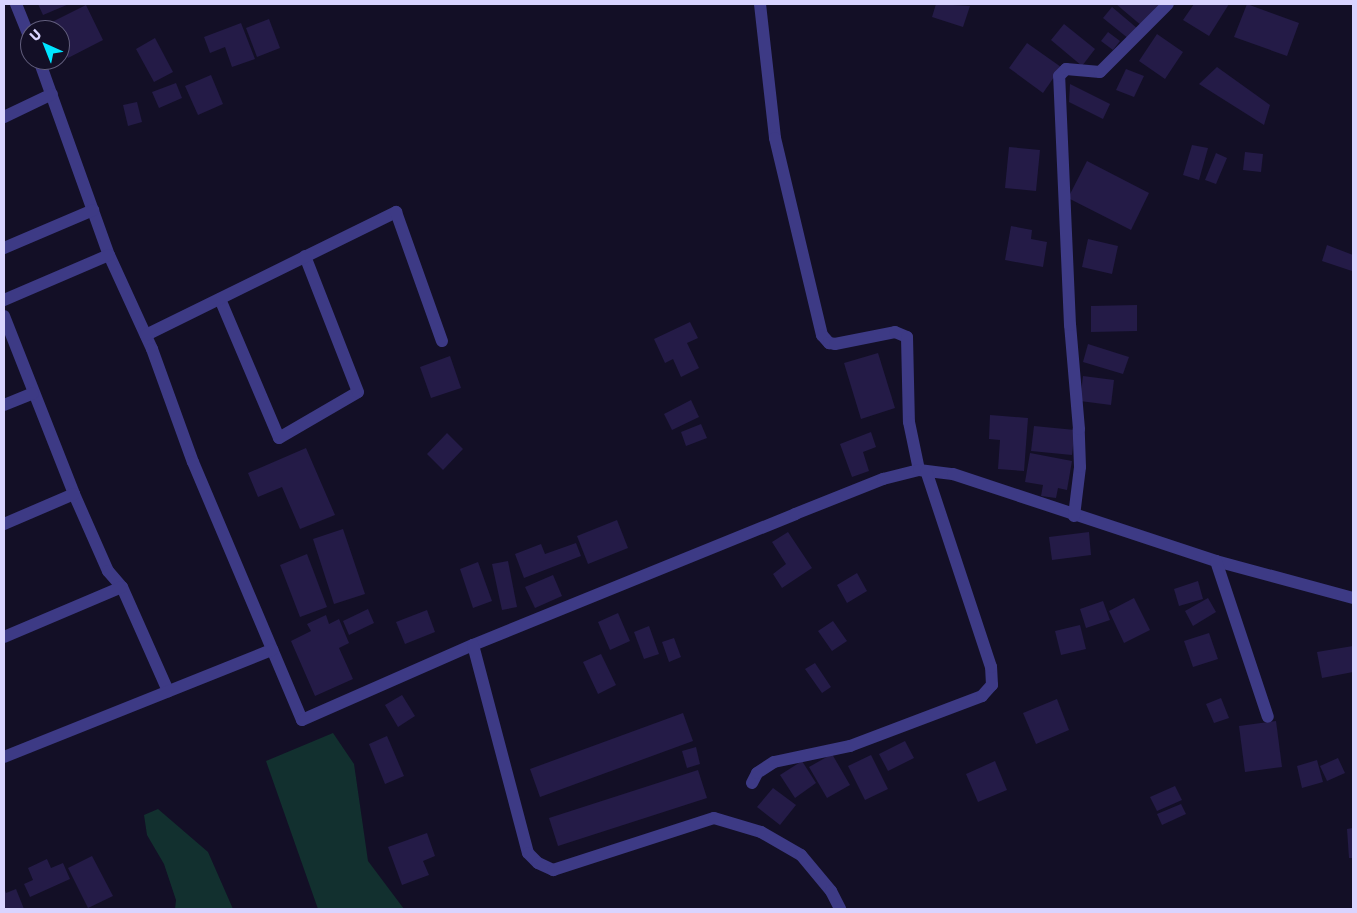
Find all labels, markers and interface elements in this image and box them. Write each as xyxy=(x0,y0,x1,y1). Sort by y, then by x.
north arrow xyxy=(20,20,70,70)
text: U xyxy=(25,24,46,46)

